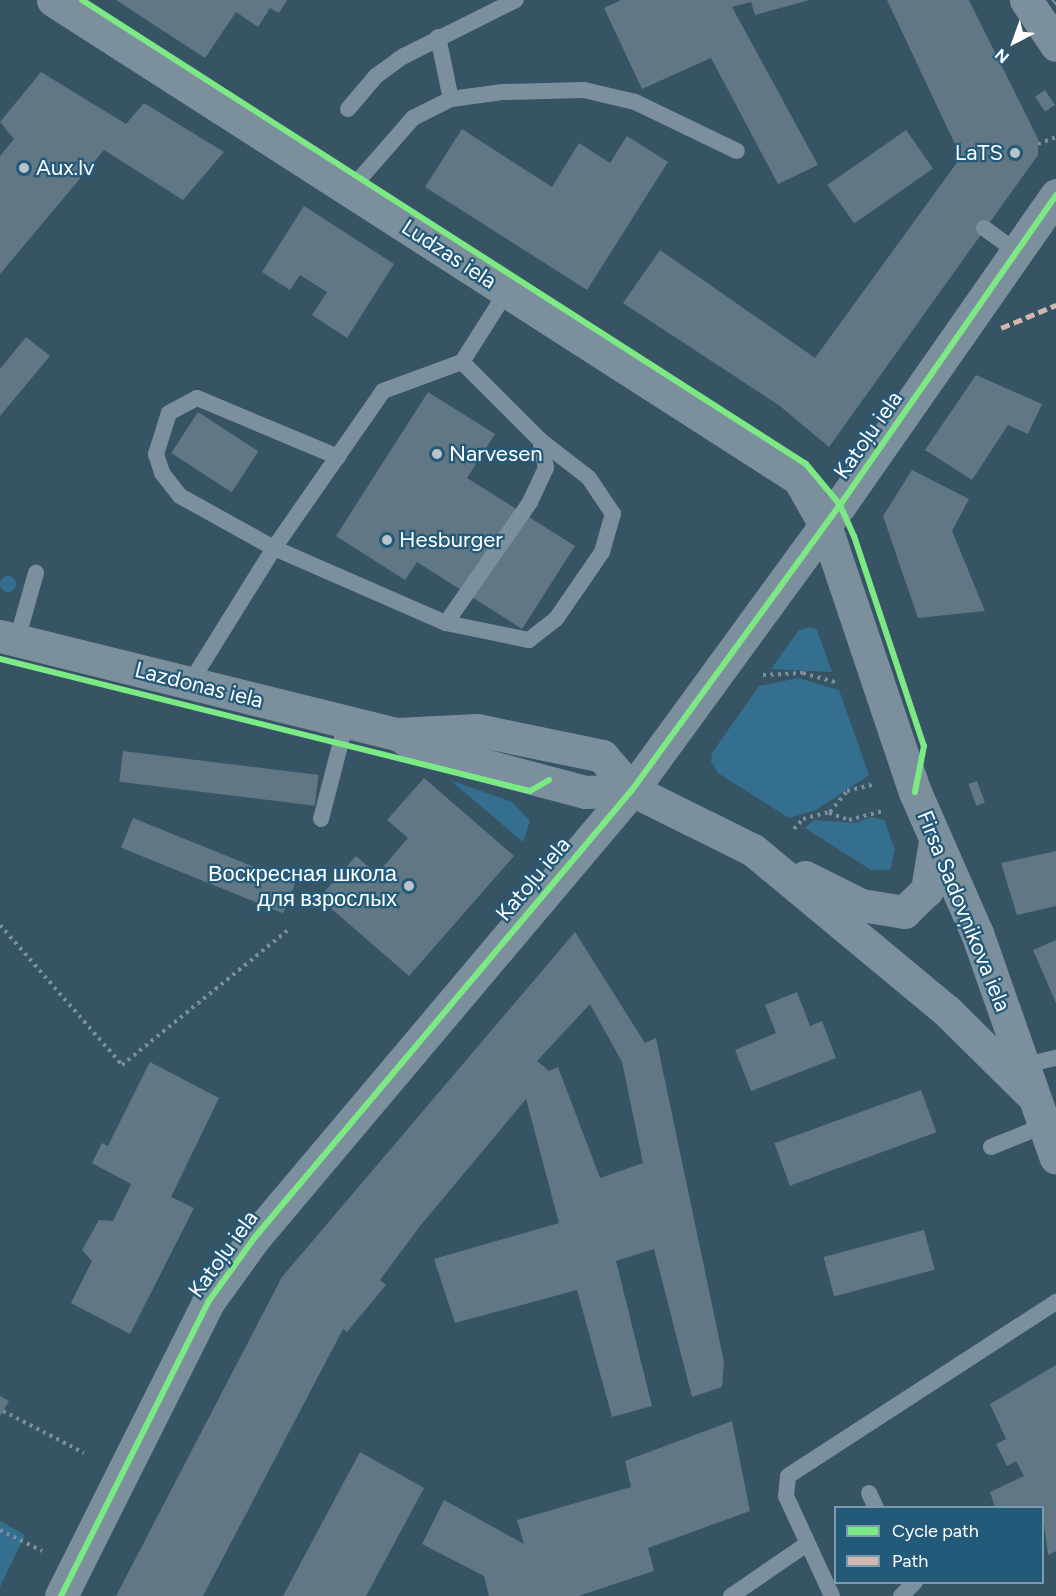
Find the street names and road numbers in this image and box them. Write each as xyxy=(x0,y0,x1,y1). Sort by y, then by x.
street label: Ludzas iela xyxy=(397,214,501,294)
street label: Katoļu iela xyxy=(828,386,908,484)
street label: Lazdonas iela xyxy=(132,656,266,714)
street label: Firsa Sadovņikova iela xyxy=(912,807,1016,1015)
street label: Katoļu iela xyxy=(490,832,576,926)
street label: Katoļu iela xyxy=(183,1205,263,1303)

